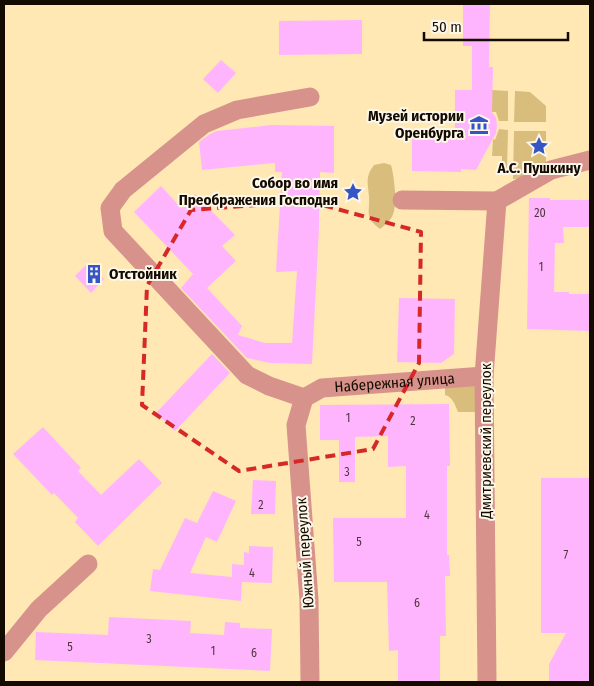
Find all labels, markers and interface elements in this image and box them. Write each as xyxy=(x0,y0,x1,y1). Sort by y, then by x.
scale bar xyxy=(424,10,568,42)
text: 50 m xyxy=(432,18,462,36)
place label: Музей истории Оренбурга xyxy=(368,107,465,142)
museum icon: Музей истории Оренбурга xyxy=(468,114,490,136)
place icon: А.С. Пушкину xyxy=(528,135,550,157)
place label: А.С. Пушкину xyxy=(496,159,581,177)
place label: Собор во имя Преображения Господня xyxy=(179,174,338,209)
place icon: Собор во имя Преображения Господня xyxy=(342,181,364,203)
house number: 20 xyxy=(534,206,546,220)
house number: 1 xyxy=(539,260,543,274)
building icon: Отстойник xyxy=(83,263,105,285)
place label: Отстойник xyxy=(109,265,177,283)
street label: Дмитриевский переулок xyxy=(477,363,495,520)
street label: Набережная улица xyxy=(334,369,455,396)
house number: 1 xyxy=(346,411,350,425)
house number: 2 xyxy=(410,414,416,428)
house number: 3 xyxy=(344,465,350,479)
street label: Южный переулок xyxy=(292,497,318,609)
house number: 2 xyxy=(258,498,264,512)
house number: 4 xyxy=(424,508,430,522)
house number: 5 xyxy=(356,535,362,549)
house number: 7 xyxy=(564,548,569,562)
house number: 4 xyxy=(249,566,255,580)
house number: 6 xyxy=(414,596,420,610)
house number: 3 xyxy=(146,632,152,646)
house number: 5 xyxy=(67,640,73,654)
house number: 1 xyxy=(211,644,215,658)
house number: 6 xyxy=(251,646,257,660)

